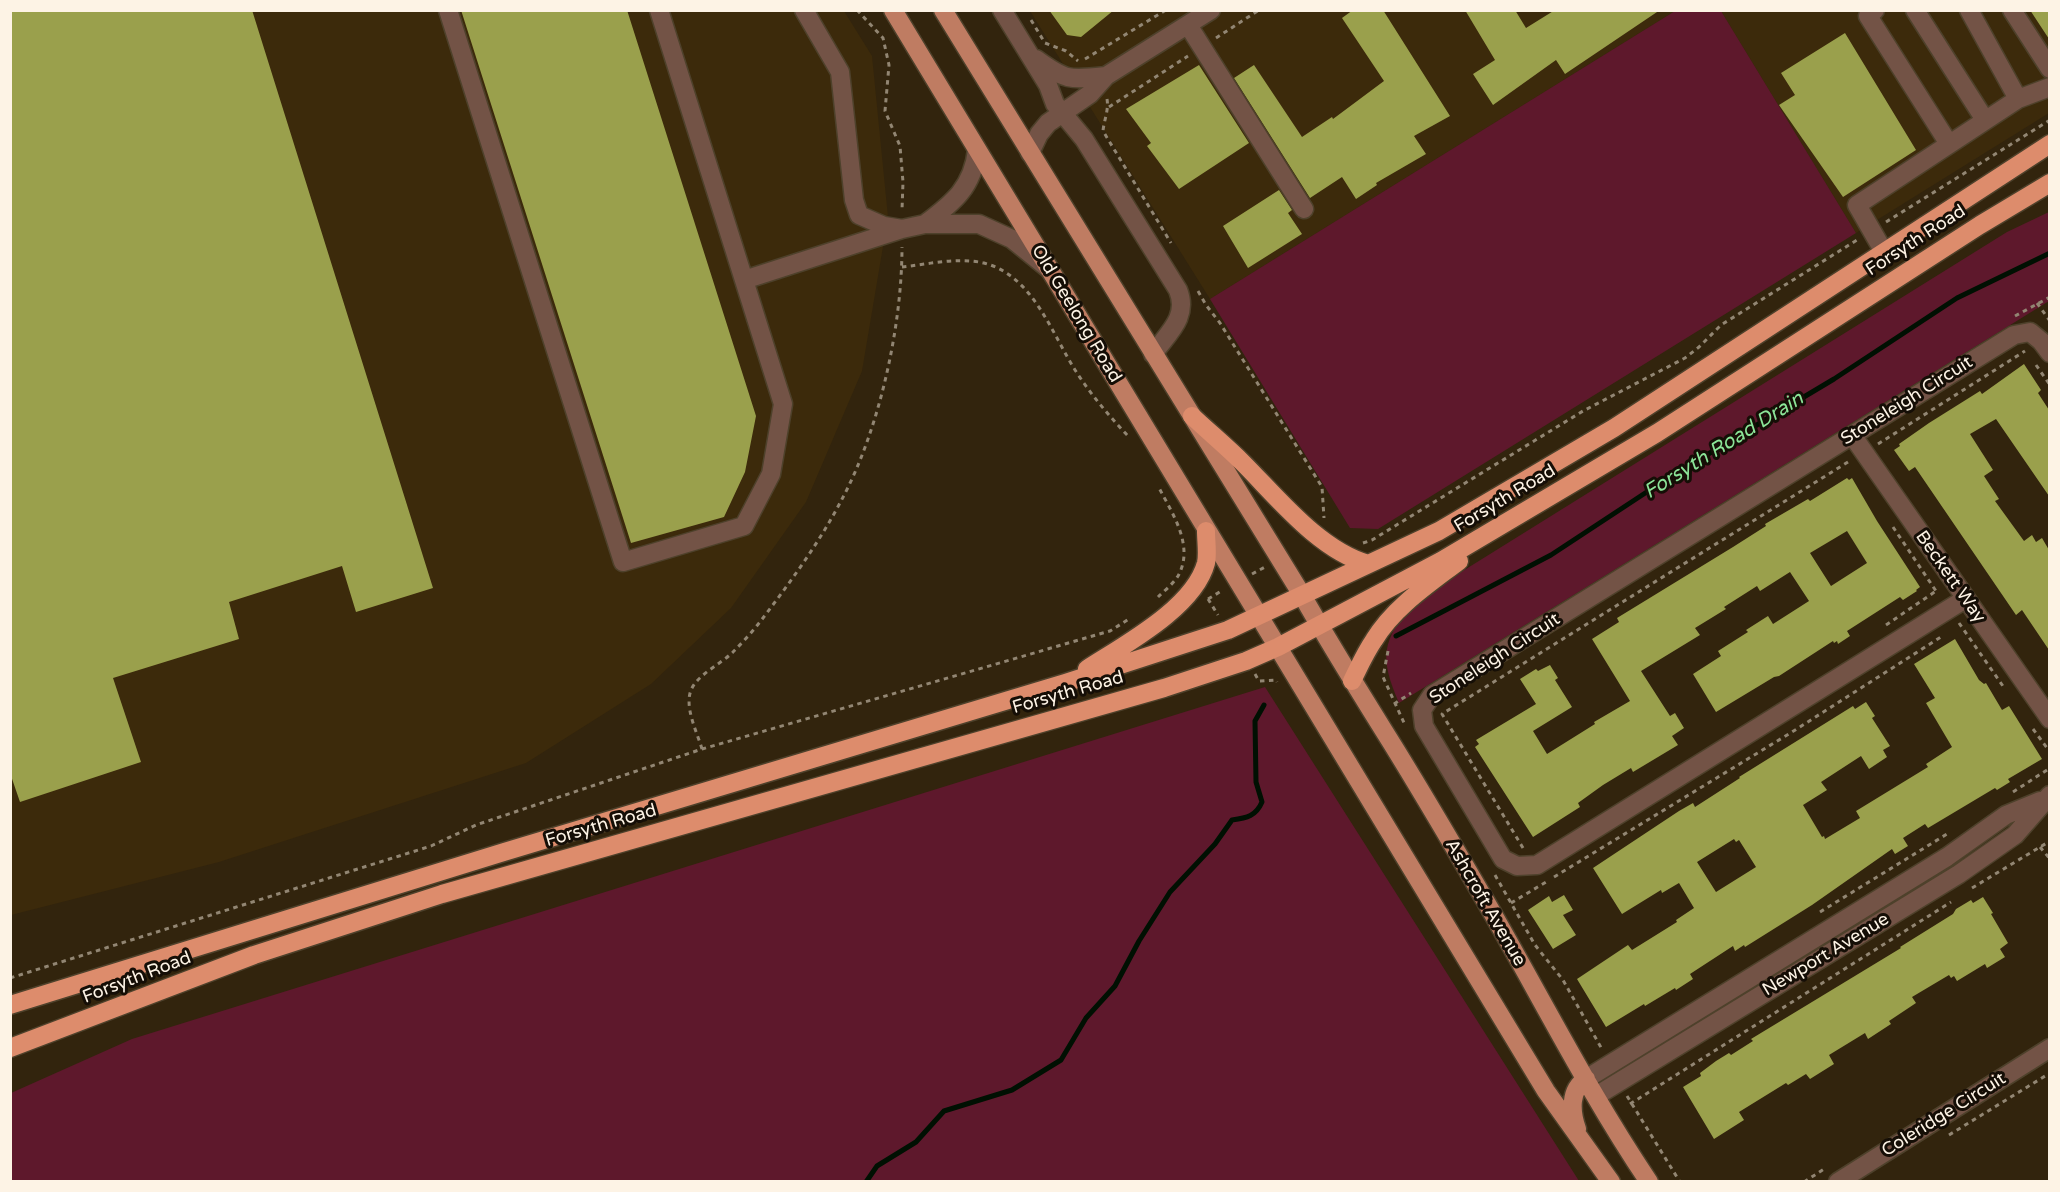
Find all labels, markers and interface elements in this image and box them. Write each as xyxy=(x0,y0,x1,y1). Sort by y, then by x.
street label: Forsyth Road xyxy=(1862,201,1970,281)
street label: Old Geelong Road xyxy=(1026,241,1126,387)
street label: Stoneleigh Circuit xyxy=(1837,352,1977,450)
water label: Forsyth Road Drain xyxy=(1640,387,1808,505)
street label: Forsyth Road xyxy=(1450,460,1560,538)
street label: Beckett Way xyxy=(1910,527,1990,627)
street label: Stoneleigh Circuit xyxy=(1426,609,1564,709)
street label: Forsyth Road xyxy=(1010,667,1126,719)
street label: Forsyth Road xyxy=(543,800,659,852)
street label: Ashcroft Avenue xyxy=(1440,836,1530,970)
street label: Newport Avenue xyxy=(1759,909,1893,1001)
street label: Forsyth Road xyxy=(80,947,194,1009)
street label: Coleridge Circuit xyxy=(1878,1068,2010,1162)

